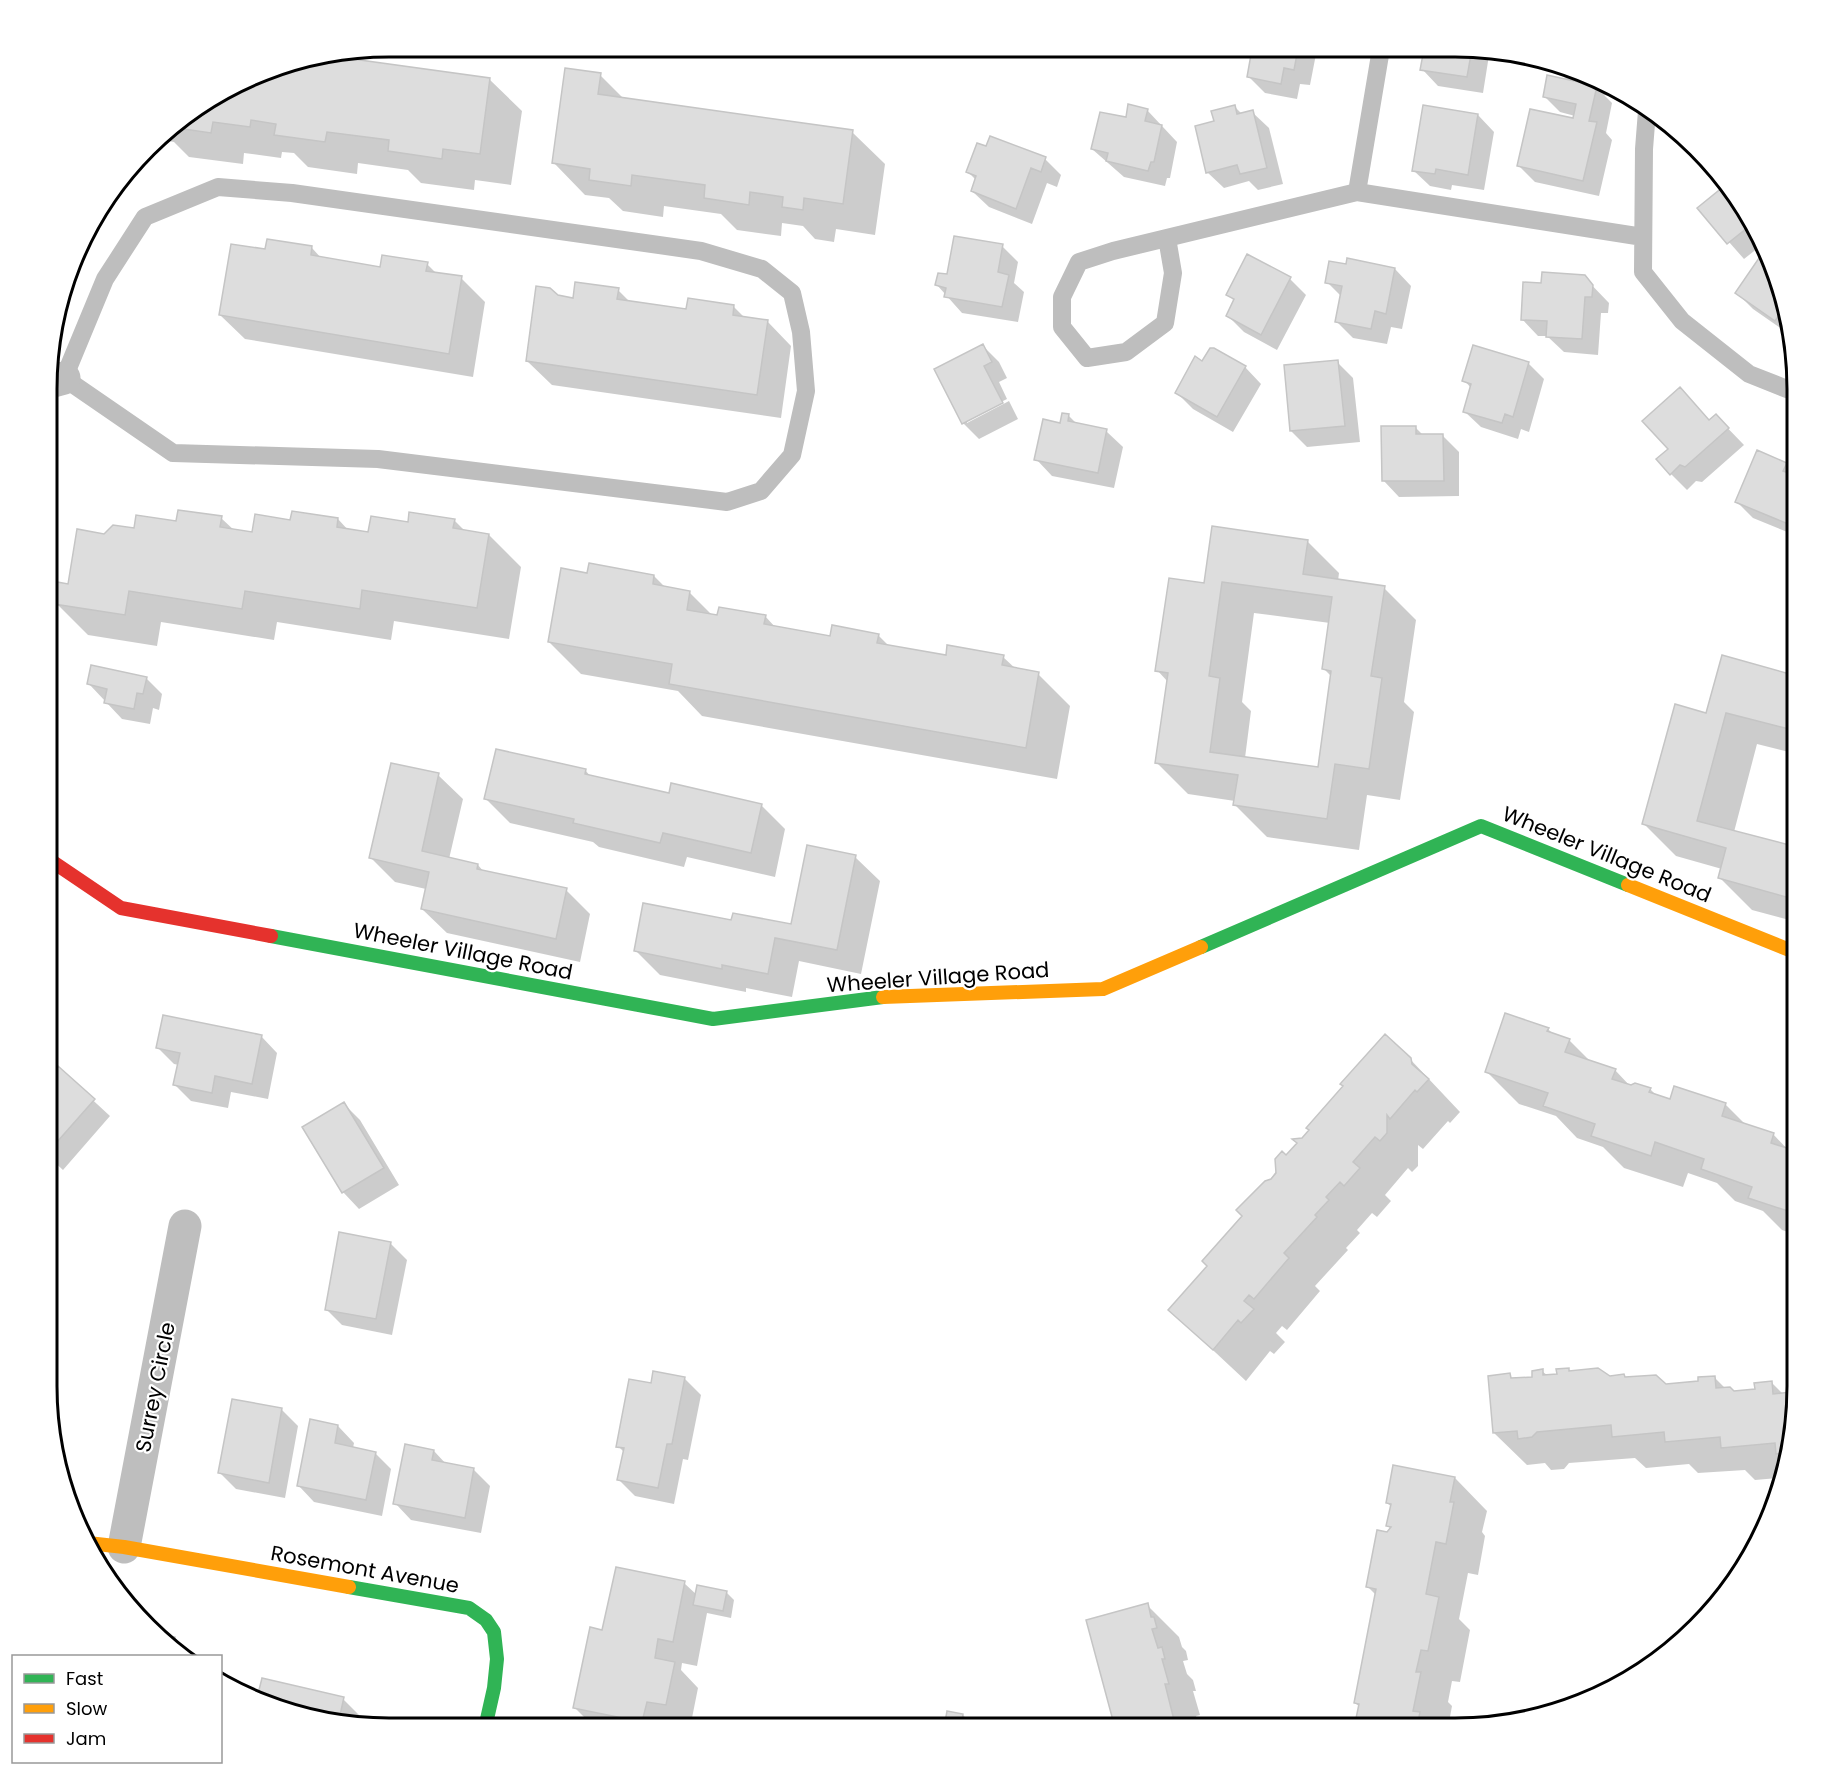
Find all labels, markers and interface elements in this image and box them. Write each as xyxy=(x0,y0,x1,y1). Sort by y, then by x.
street label: Wheeler Village Road xyxy=(1498,799,1716,909)
street label: Wheeler Village Road xyxy=(351,915,575,987)
street label: Wheeler Village Road xyxy=(826,955,1050,999)
street label: Surrey Circle xyxy=(128,1319,182,1455)
street label: Rosemont Avenue xyxy=(269,1538,461,1600)
legend xyxy=(12,1655,222,1763)
text: Fast xyxy=(66,1666,103,1691)
text: Slow xyxy=(66,1696,108,1721)
text: Jam xyxy=(66,1726,106,1751)

